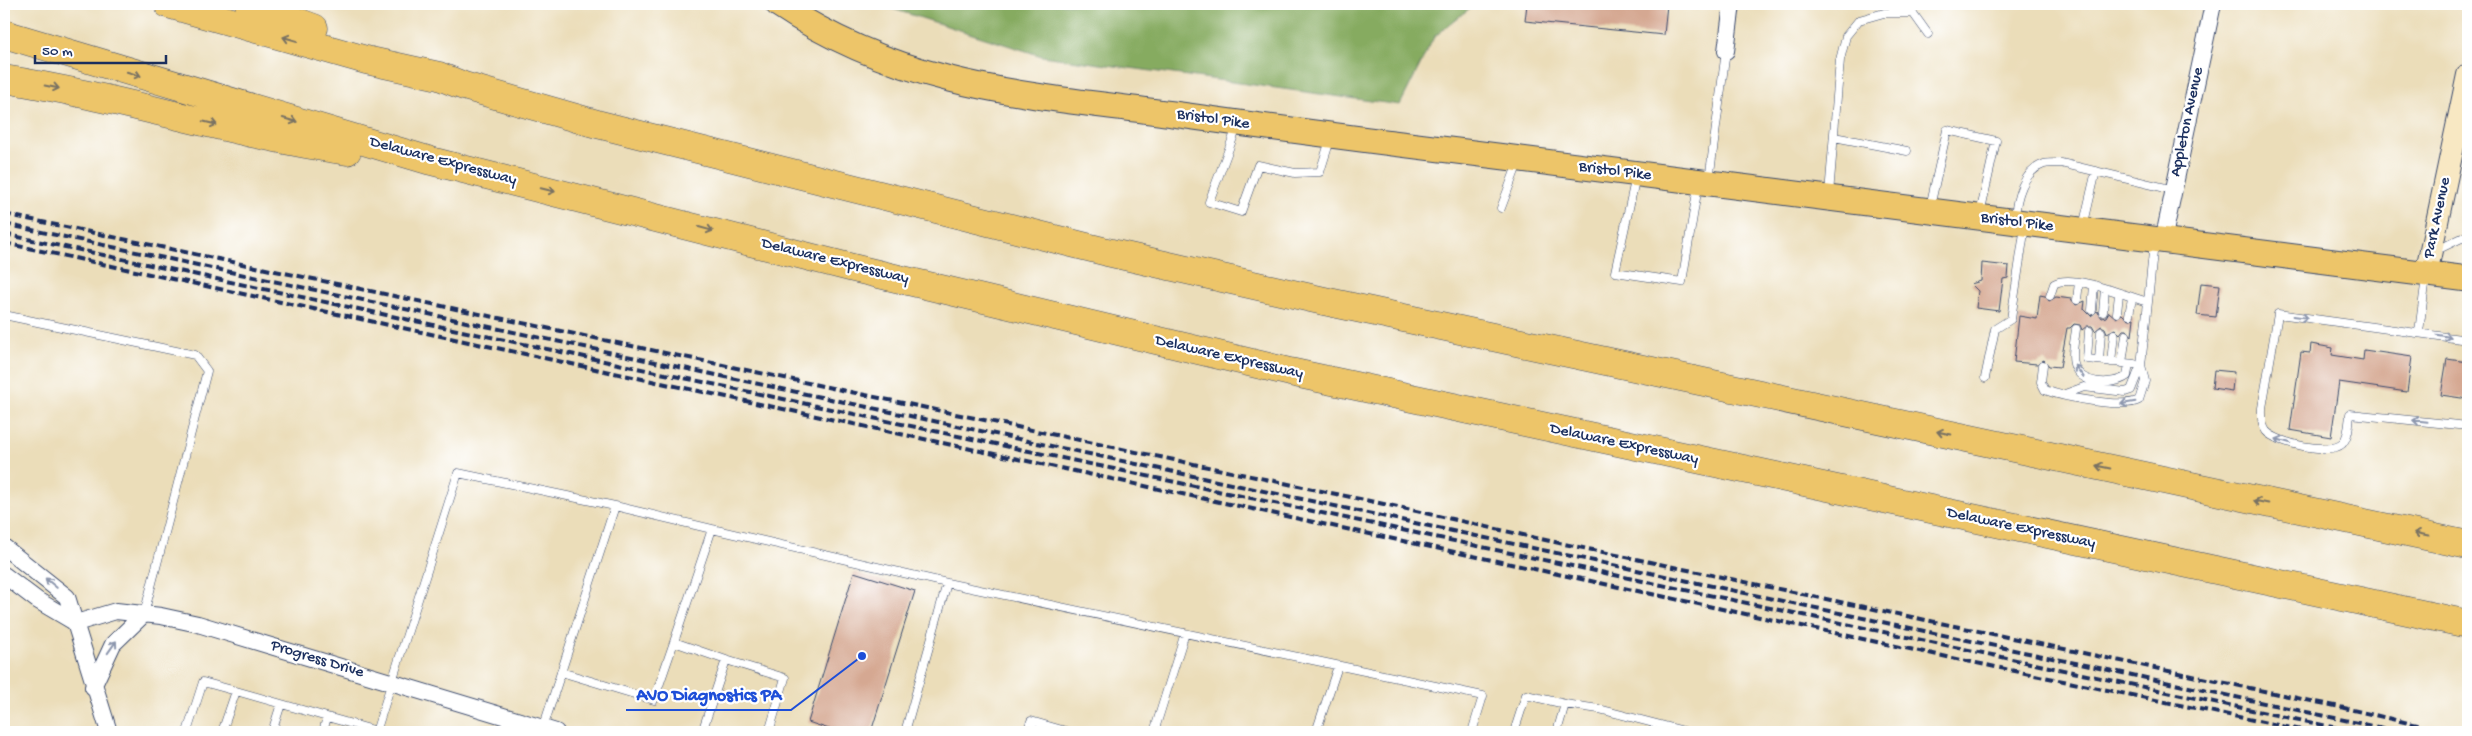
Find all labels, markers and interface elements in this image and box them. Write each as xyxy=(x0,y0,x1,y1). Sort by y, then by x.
scale bar xyxy=(35,32,166,64)
one-way arrow xyxy=(283,33,299,43)
text: 50 m xyxy=(42,43,73,61)
street label: Appleton Avenue xyxy=(2167,65,2209,178)
one-way arrow xyxy=(126,69,142,79)
one-way arrow xyxy=(43,83,59,93)
street label: Bristol Pike xyxy=(1175,105,1251,135)
one-way arrow xyxy=(282,115,298,125)
one-way arrow xyxy=(202,119,218,128)
street label: Delaware Expressway xyxy=(367,133,519,191)
street label: Bristol Pike xyxy=(1577,158,1653,186)
street label: Park Avenue xyxy=(2420,175,2456,261)
one-way arrow xyxy=(539,186,555,195)
street label: Bristol Pike xyxy=(1979,209,2055,237)
one-way arrow xyxy=(697,225,713,235)
street label: Delaware Expressway xyxy=(758,234,911,290)
one-way arrow xyxy=(2293,312,2309,322)
street label: Delaware Expressway xyxy=(1152,332,1305,384)
one-way arrow xyxy=(2435,332,2451,342)
one-way arrow xyxy=(2074,364,2085,377)
one-way arrow xyxy=(2120,398,2136,408)
one-way arrow xyxy=(2412,417,2428,426)
street label: Delaware Expressway xyxy=(1547,420,1700,470)
one-way arrow xyxy=(1936,428,1952,437)
one-way arrow xyxy=(2275,436,2291,445)
one-way arrow xyxy=(2095,462,2111,472)
one-way arrow xyxy=(2254,497,2270,506)
street label: Delaware Expressway xyxy=(1944,504,2097,554)
one-way arrow xyxy=(2413,529,2429,539)
one-way arrow xyxy=(45,577,58,588)
street label: Progress Drive xyxy=(267,637,367,683)
one-way arrow xyxy=(107,640,117,654)
callout: AVO Diagnostics PA xyxy=(626,677,791,710)
text: AVO Diagnostics PA xyxy=(636,686,783,707)

